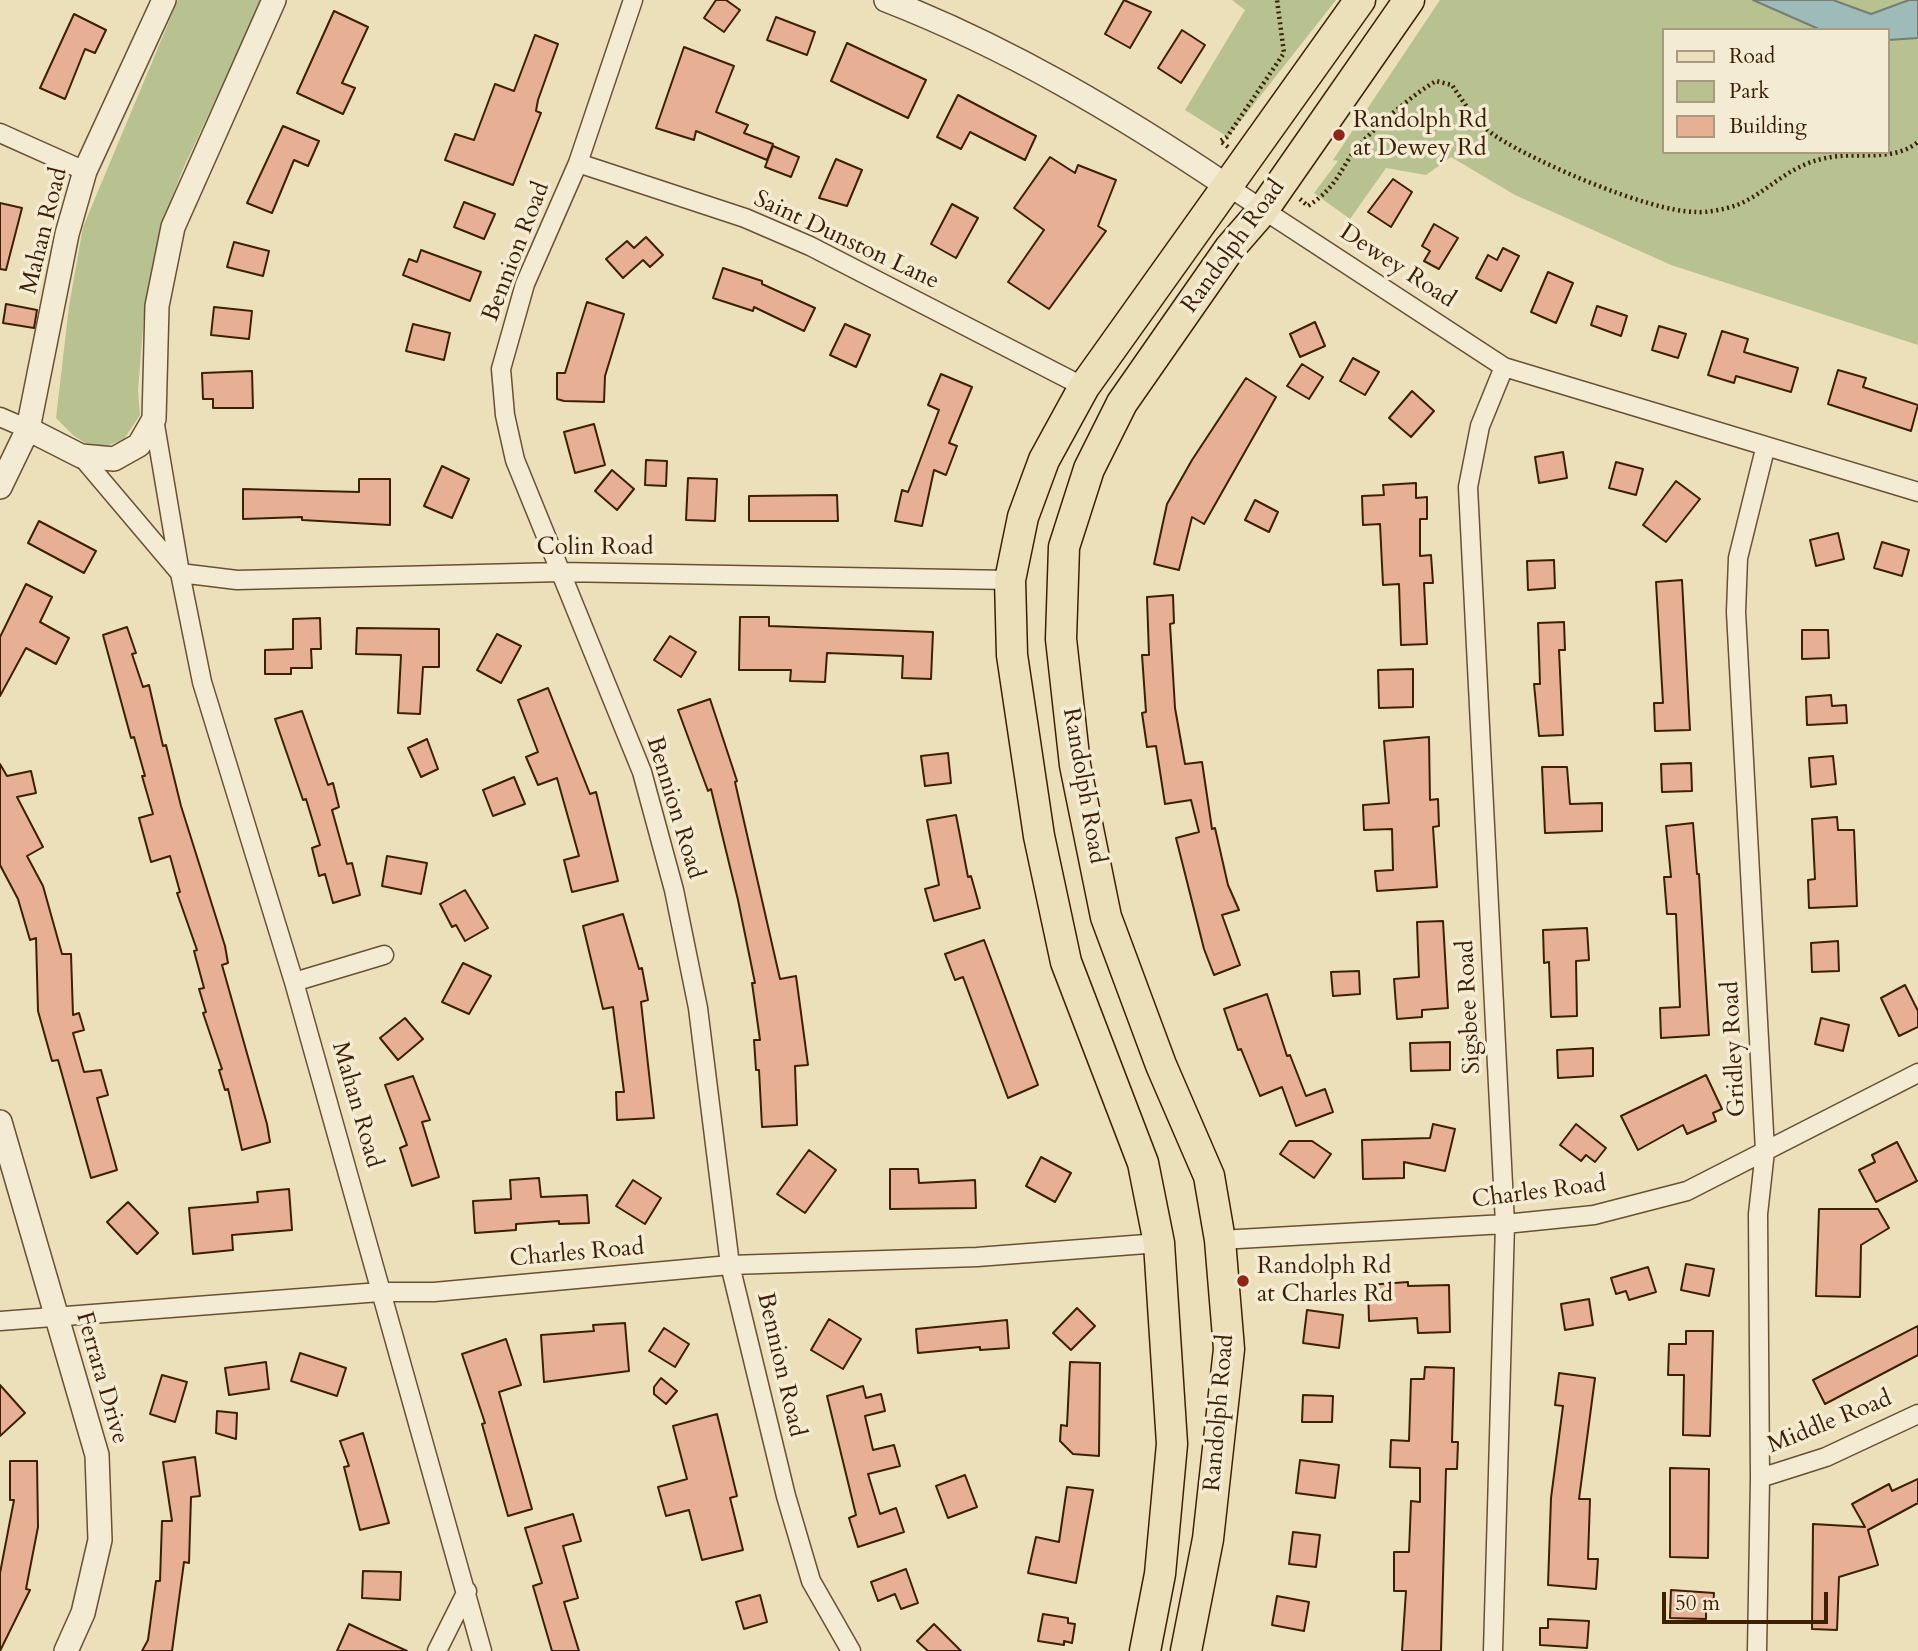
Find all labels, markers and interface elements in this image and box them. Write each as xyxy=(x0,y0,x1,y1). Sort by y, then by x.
legend xyxy=(1662,28,1890,154)
text: Road xyxy=(1729,42,1775,71)
text: Park xyxy=(1729,77,1769,106)
place label: Randolph Rd at Dewey Rd xyxy=(1353,107,1487,163)
text: Building xyxy=(1729,112,1807,141)
marker: Randolph Rd at Dewey Rd xyxy=(1331,127,1347,143)
street label: Mahan Road xyxy=(15,165,75,297)
street label: Randolph Road xyxy=(1176,175,1292,319)
street label: Bennion Road xyxy=(477,178,557,326)
street label: Saint Dunston Lane xyxy=(749,185,943,297)
street label: Dewey Road xyxy=(1334,219,1460,315)
street label: Colin Road xyxy=(536,534,654,562)
street label: Randolph Road xyxy=(1055,706,1111,866)
street label: Bennion Road xyxy=(639,733,709,883)
street label: Sigsbee Road xyxy=(1452,939,1488,1075)
street label: Gridley Road xyxy=(1717,980,1753,1118)
street label: Mahan Road xyxy=(324,1039,388,1171)
street label: Charles Road xyxy=(1470,1170,1608,1216)
street label: Charles Road xyxy=(509,1234,645,1274)
place label: Randolph Rd at Charles Rd xyxy=(1257,1253,1393,1309)
marker: Randolph Rd at Charles Rd xyxy=(1235,1273,1251,1289)
street label: Bennion Road xyxy=(749,1290,811,1440)
street label: Ferrara Drive xyxy=(68,1309,134,1447)
street label: Randolph Road xyxy=(1199,1333,1241,1493)
street label: Middle Road xyxy=(1764,1385,1896,1461)
scale bar xyxy=(1666,1578,1832,1622)
text: 50 m xyxy=(1675,1589,1720,1618)

